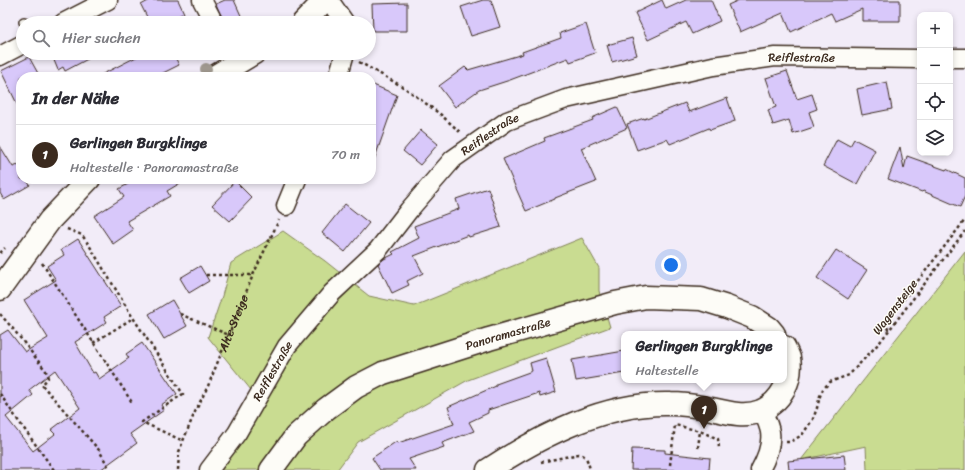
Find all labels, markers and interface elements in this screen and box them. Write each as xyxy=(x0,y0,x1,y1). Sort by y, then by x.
map controls xyxy=(917,12,953,156)
button: + xyxy=(917,12,953,48)
search box xyxy=(16,16,376,60)
text: Hier suchen xyxy=(62,25,141,51)
icon: search xyxy=(30,27,52,49)
street label: Reiflestraße xyxy=(767,46,835,69)
button: − xyxy=(917,48,953,84)
text: In der Nähe xyxy=(32,83,119,113)
button: locate xyxy=(917,84,953,120)
street label: Reiflestraße xyxy=(456,106,522,161)
button: layers xyxy=(917,120,953,156)
text: Gerlingen Burgklinge xyxy=(70,130,207,156)
text: 1 xyxy=(42,143,48,166)
text: 70 m xyxy=(331,143,360,166)
text: Haltestelle · Panoramastraße xyxy=(70,156,239,179)
your location xyxy=(661,255,681,275)
street label: Wagensteige xyxy=(867,274,923,340)
street label: Alte Steige xyxy=(212,291,255,356)
street label: Panoramastraße xyxy=(462,311,553,357)
popup xyxy=(621,331,787,383)
text: Gerlingen Burgklinge xyxy=(635,333,773,359)
street label: Reiflestraße xyxy=(246,335,298,405)
text: Haltestelle xyxy=(635,359,699,382)
pin: 1 xyxy=(691,396,717,429)

